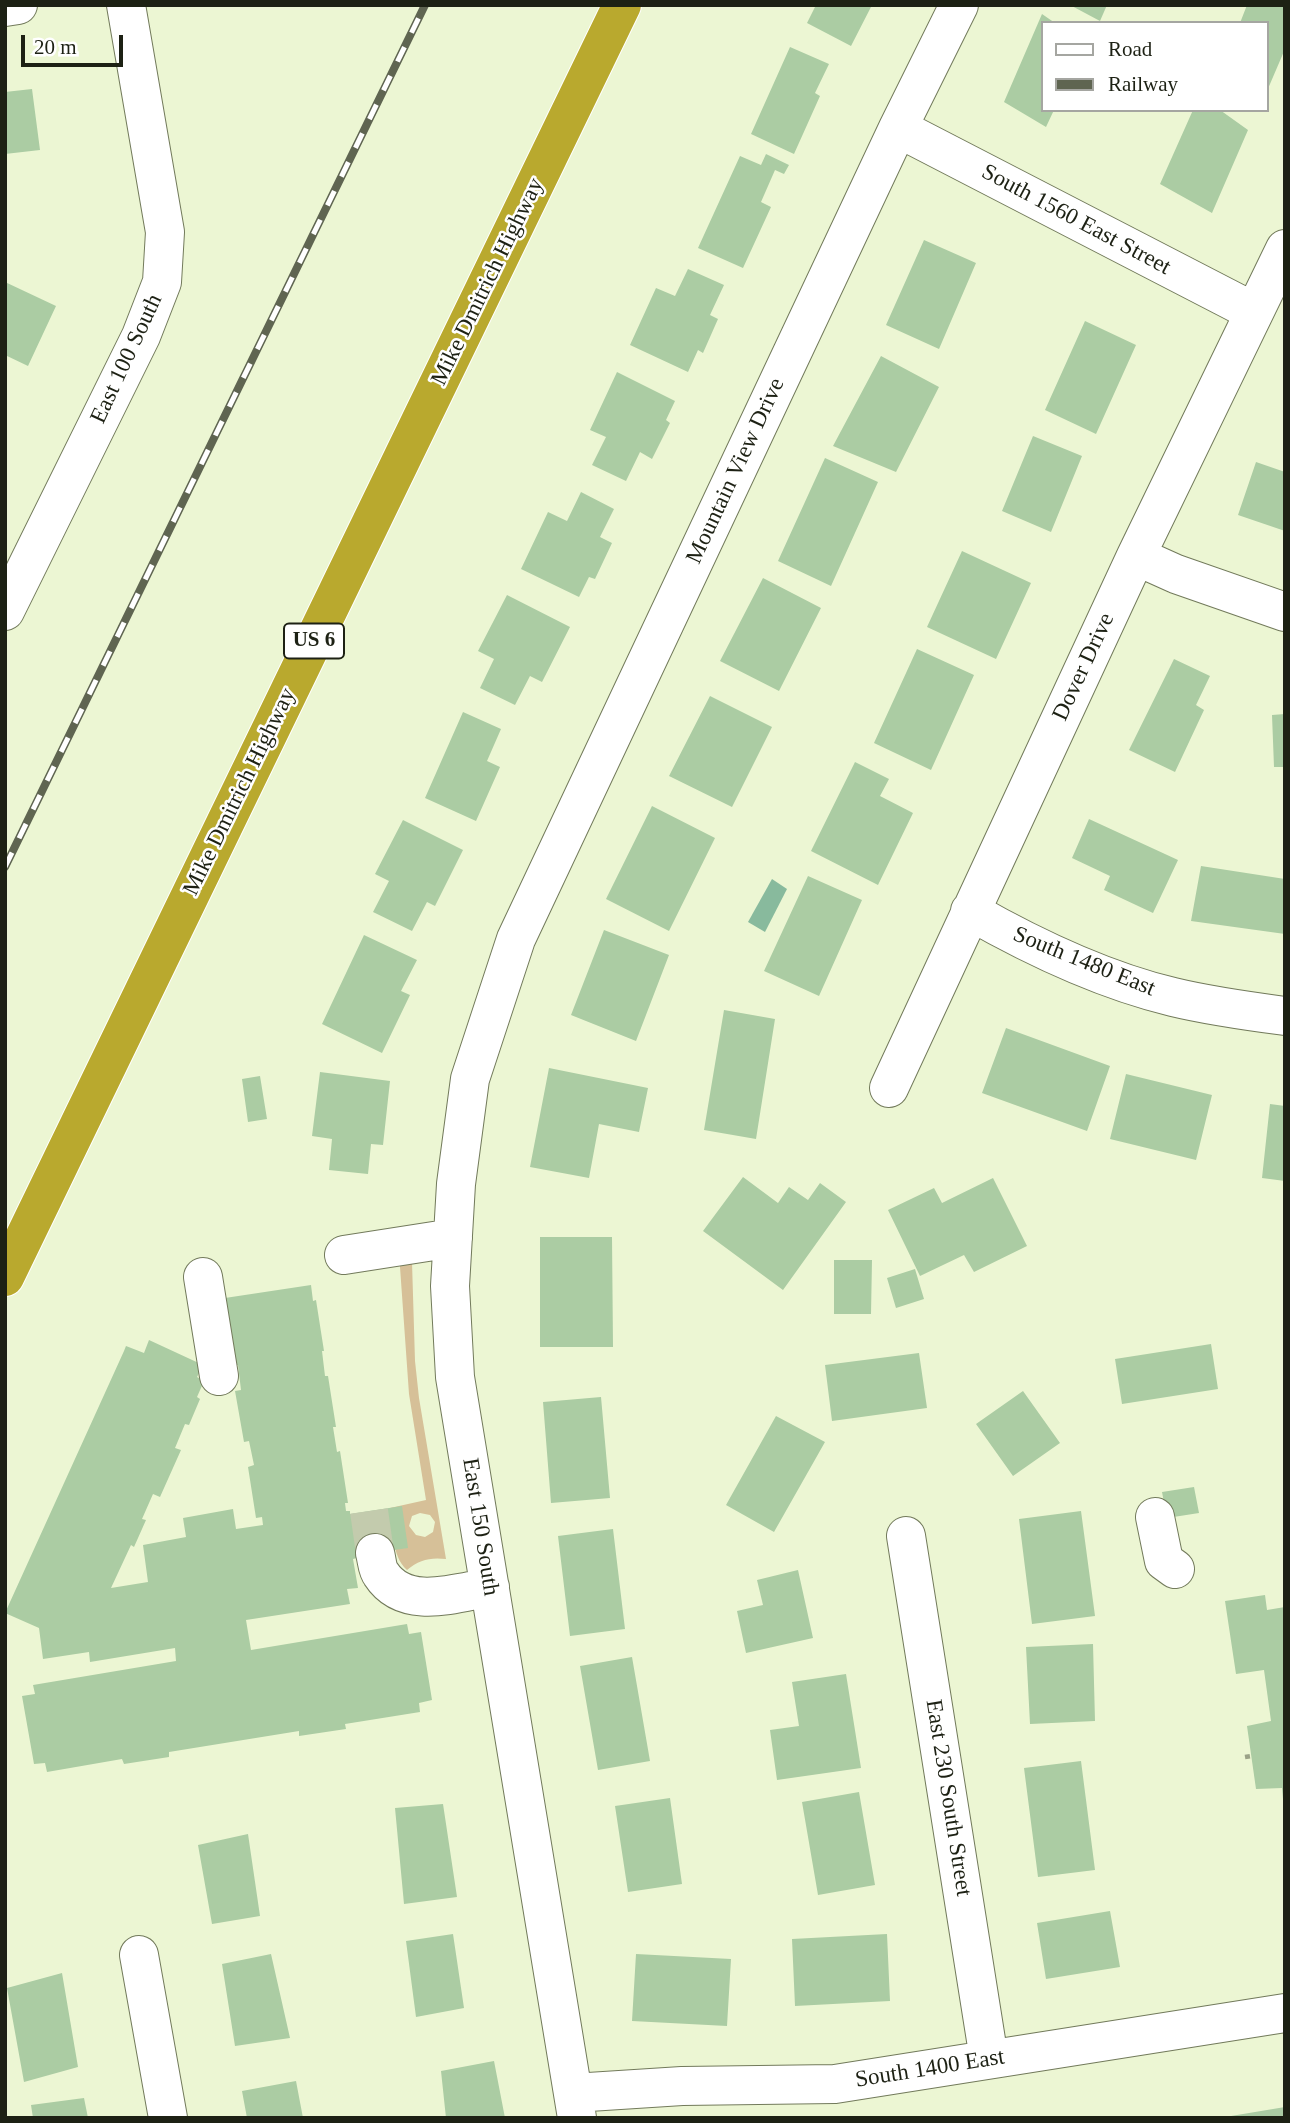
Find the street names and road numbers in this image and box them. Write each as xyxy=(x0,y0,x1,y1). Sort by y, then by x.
street label: South 1560 East Street xyxy=(977,158,1175,282)
street label: Mike Dmitrich Highway xyxy=(426,174,550,390)
street label: East 100 South xyxy=(85,290,169,428)
street label: Mountain View Drive xyxy=(681,374,791,568)
street label: Dover Drive xyxy=(1047,609,1121,725)
road number: US 6 xyxy=(284,624,344,658)
street label: Mike Dmitrich Highway xyxy=(178,684,302,900)
street label: South 1480 East xyxy=(1009,921,1159,1003)
street label: East 150 South xyxy=(455,1456,505,1598)
street label: East 230 South Street xyxy=(919,1698,977,1898)
street label: South 1400 East xyxy=(853,2044,1007,2094)

